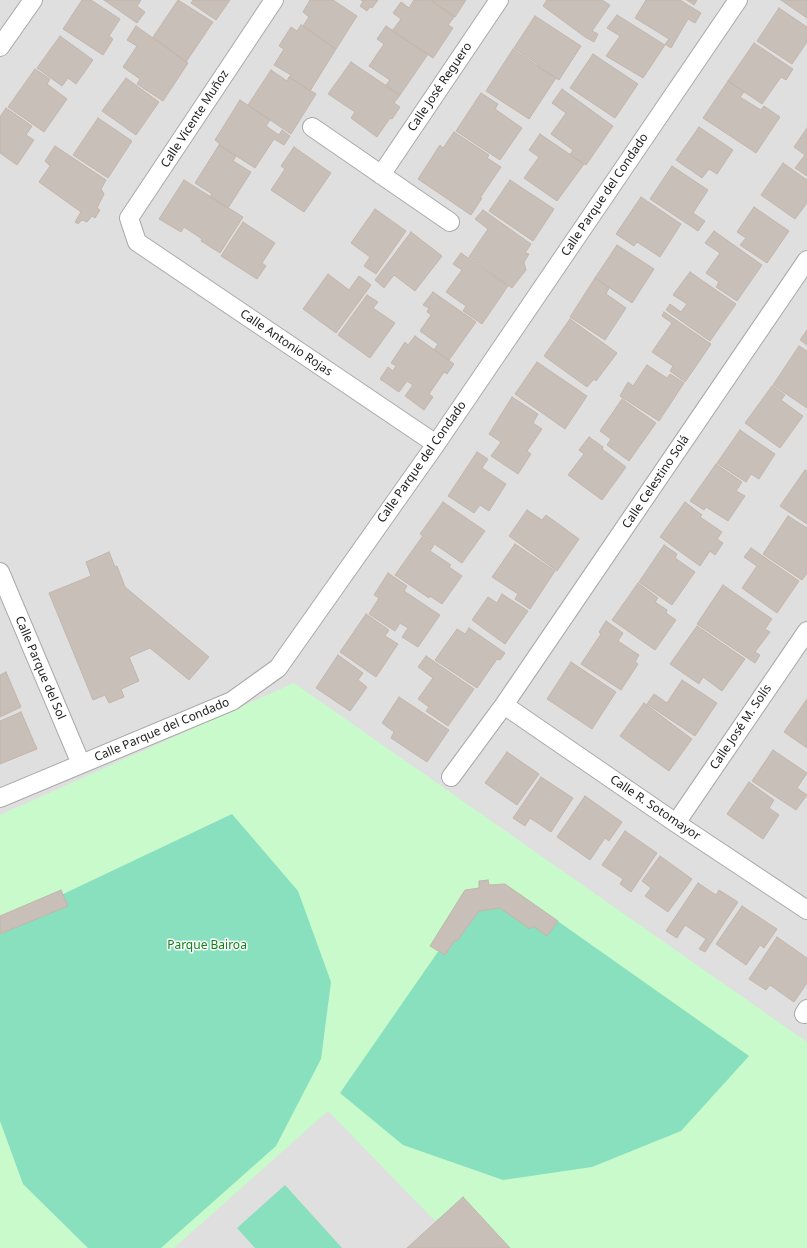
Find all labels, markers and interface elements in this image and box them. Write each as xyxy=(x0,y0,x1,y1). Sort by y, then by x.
street label: Calle José Reguero xyxy=(405,40,475,134)
street label: Calle Vicente Muñoz xyxy=(158,68,232,170)
street label: Calle Parque del Condado xyxy=(558,131,652,259)
street label: Calle Antonio Rojas xyxy=(237,307,335,379)
street label: Calle Parque del Condado xyxy=(374,398,470,526)
street label: Calle Celestino Solá xyxy=(619,433,693,531)
street label: Calle Parque del Sol xyxy=(12,614,68,722)
street label: Calle José M. Solís xyxy=(707,682,775,772)
street label: Calle Parque del Condado xyxy=(92,695,232,765)
street label: Calle R. Sotomayor xyxy=(607,772,703,844)
park label: Parque Bairoa xyxy=(167,939,247,953)

